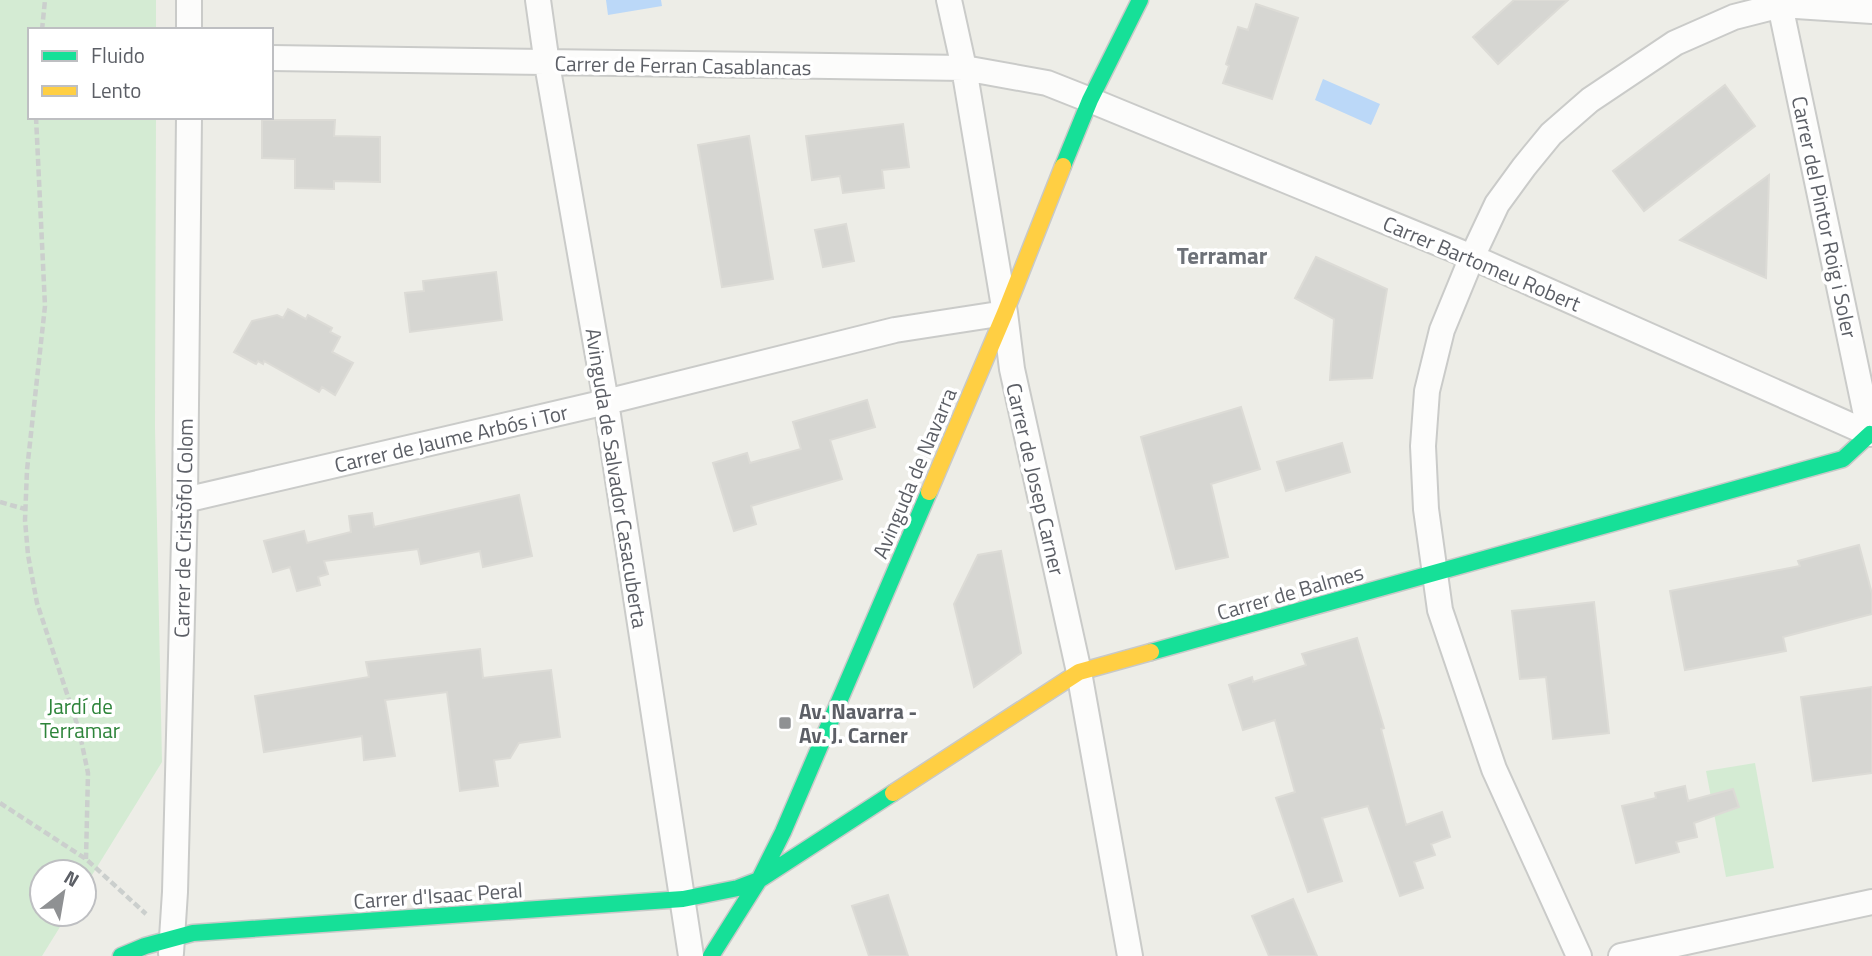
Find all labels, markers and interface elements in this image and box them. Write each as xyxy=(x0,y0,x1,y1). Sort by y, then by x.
legend xyxy=(28,28,273,119)
text: Fluido xyxy=(91,39,145,71)
street label: Carrer de Ferran Casablancas xyxy=(554,47,812,83)
text: Lento xyxy=(91,74,141,106)
street label: Carrer del Pintor Roig i Soler xyxy=(1784,93,1866,341)
street label: Carrer Bartomeu Robert xyxy=(1378,207,1586,319)
district label: Terramar xyxy=(1177,238,1268,273)
street label: Avinguda de Salvador Casacuberta xyxy=(577,326,657,631)
street label: Carrer de Josep Carner xyxy=(998,380,1074,578)
street label: Avinguda de Navarra xyxy=(864,382,965,563)
street label: Carrer de Jaume Arbós i Tor xyxy=(331,396,571,480)
street label: Carrer de Cristòfol Colom xyxy=(165,418,201,638)
street label: Carrer de Balmes xyxy=(1213,556,1367,628)
park label: Jardí de Terramar xyxy=(40,690,120,746)
place label: Av. Navarra - Av. J. Carner xyxy=(799,695,917,751)
marker: Av. Navarra - Av. J. Carner xyxy=(777,715,793,731)
north arrow xyxy=(28,858,98,928)
text: N xyxy=(59,862,85,894)
street label: Carrer d'Isaac Peral xyxy=(352,873,524,917)

